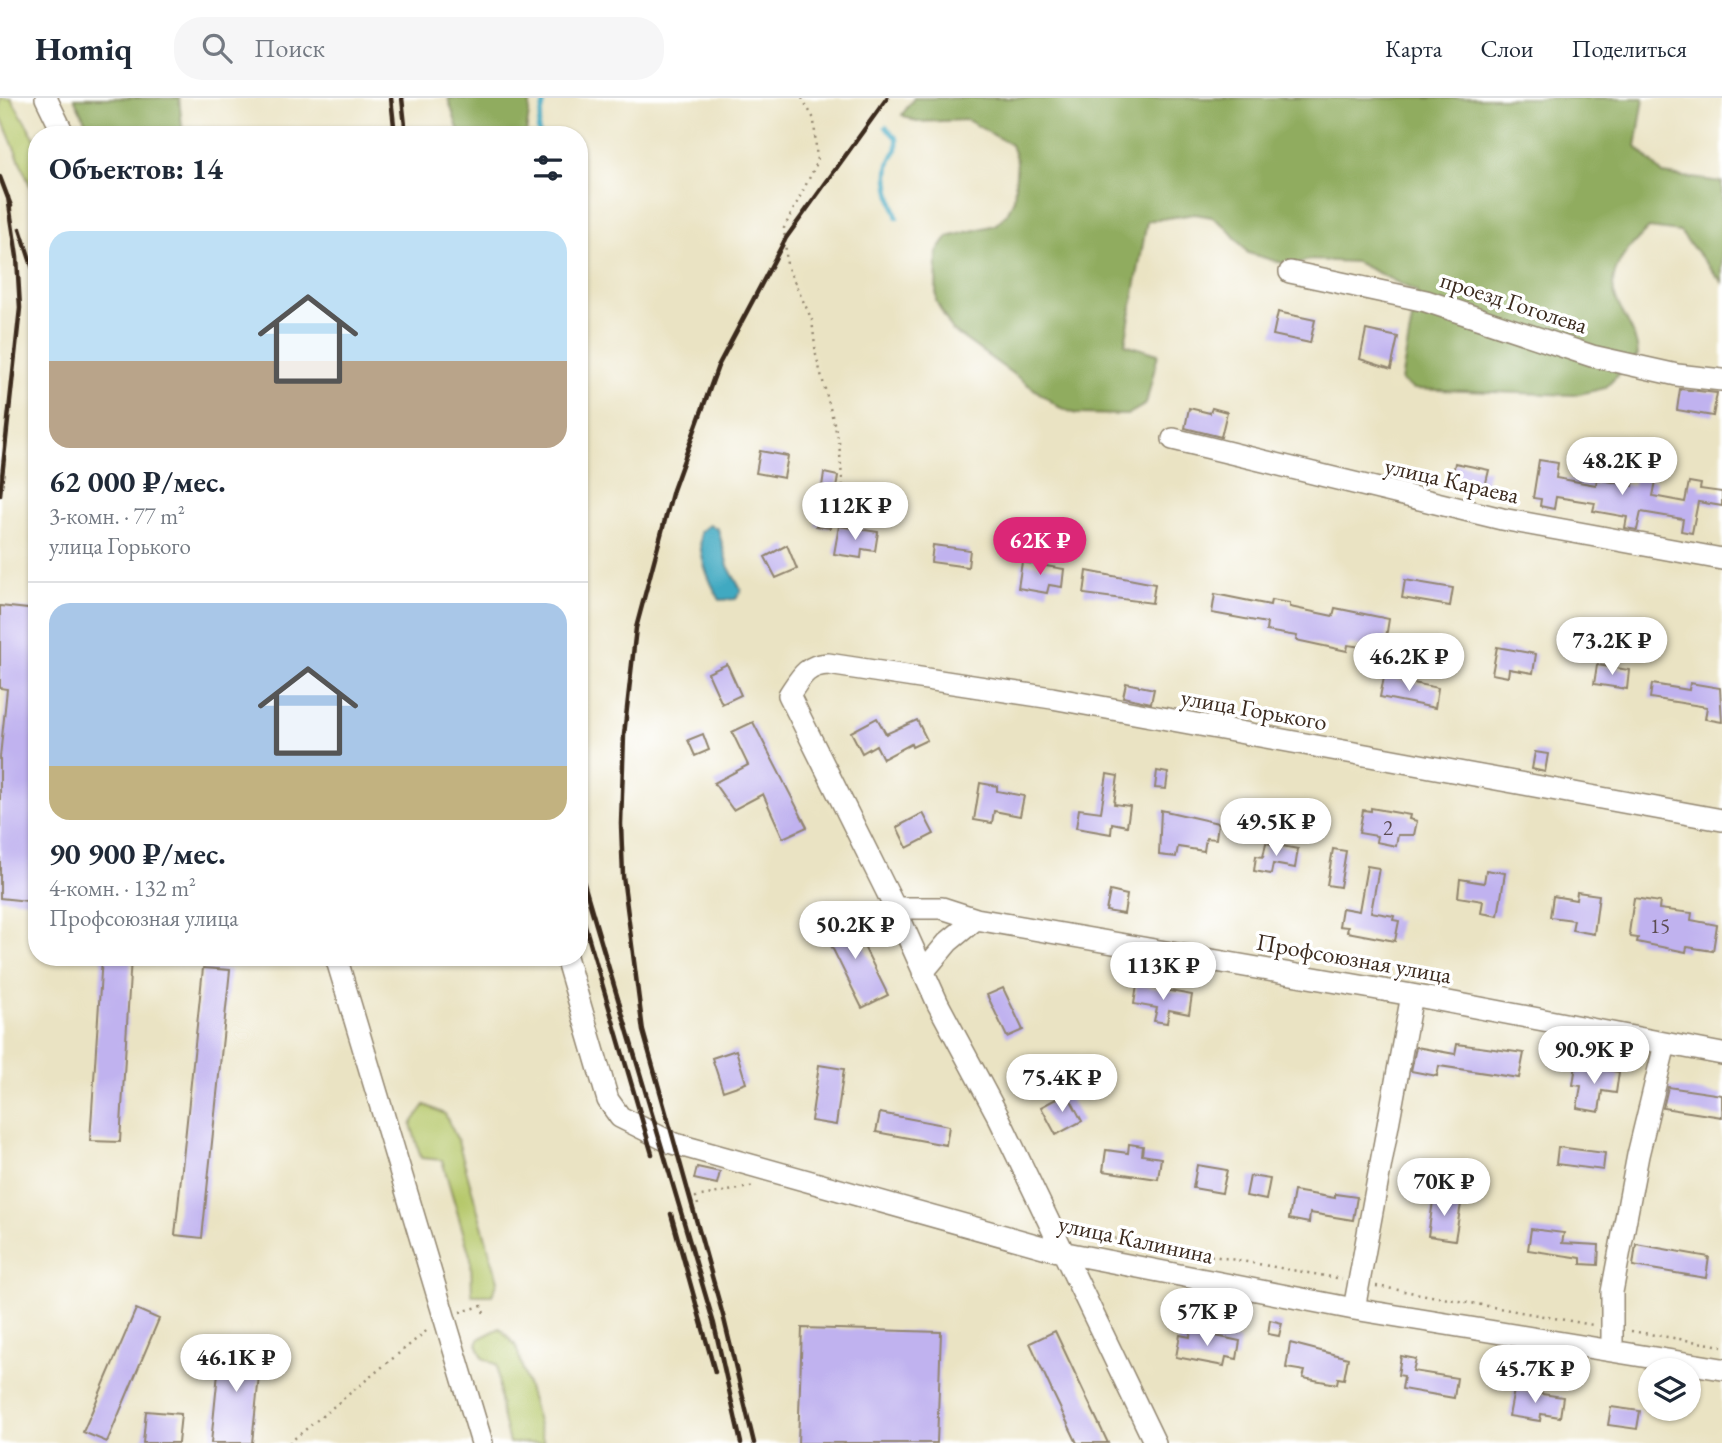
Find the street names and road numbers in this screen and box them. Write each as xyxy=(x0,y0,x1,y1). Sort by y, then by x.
street label: проезд Гоголева xyxy=(1437,264,1592,340)
street label: улица Караева xyxy=(1382,449,1523,511)
street label: улица Горького xyxy=(1178,681,1330,737)
street label: Профсоюзная улица xyxy=(1254,926,1454,991)
street label: улица Калинина xyxy=(1056,1207,1217,1271)

